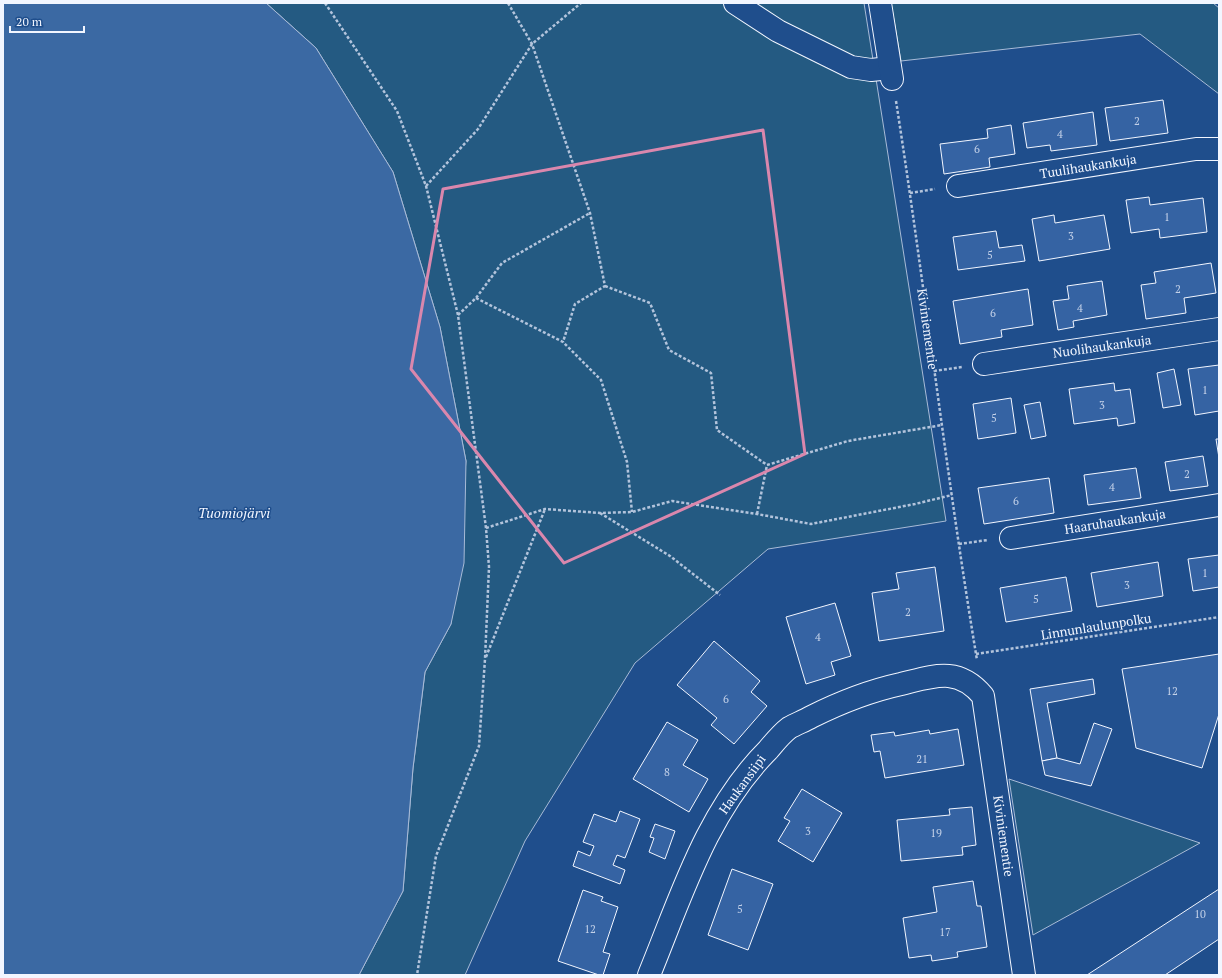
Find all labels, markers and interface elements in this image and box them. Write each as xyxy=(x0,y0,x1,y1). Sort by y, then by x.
scale bar xyxy=(10,8,84,34)
text: 20 m xyxy=(16,14,43,29)
house number: 2 xyxy=(1134,114,1140,128)
house number: 4 xyxy=(1057,127,1063,141)
house number: 6 xyxy=(974,142,980,156)
street label: Tuulihaukankuja xyxy=(1038,149,1138,183)
house number: 1 xyxy=(1164,210,1170,224)
house number: 3 xyxy=(1068,229,1074,243)
house number: 5 xyxy=(987,248,993,262)
house number: 2 xyxy=(1175,282,1181,296)
street label: Kiviniementie xyxy=(913,287,943,371)
house number: 4 xyxy=(1077,301,1083,315)
house number: 6 xyxy=(990,306,996,320)
street label: Nuolihaukankuja xyxy=(1052,330,1153,362)
house number: 1 xyxy=(1202,383,1208,397)
house number: 3 xyxy=(1099,398,1105,412)
house number: 5 xyxy=(991,411,997,425)
house number: 2 xyxy=(1184,467,1190,481)
house number: 4 xyxy=(1109,480,1115,494)
house number: 6 xyxy=(1013,494,1019,508)
water label: Tuomiojärvi xyxy=(198,503,270,522)
street label: Haaruhaukankuja xyxy=(1063,504,1167,538)
house number: 1 xyxy=(1202,566,1208,580)
house number: 3 xyxy=(1124,578,1130,592)
house number: 5 xyxy=(1033,592,1039,606)
house number: 2 xyxy=(905,605,911,619)
street label: Linnunlaulunpolku xyxy=(1040,608,1153,644)
house number: 4 xyxy=(815,630,821,644)
house number: 12 xyxy=(1166,684,1178,698)
house number: 6 xyxy=(723,692,729,706)
street label: Haukansiipi xyxy=(714,751,770,817)
house number: 21 xyxy=(916,752,928,766)
house number: 8 xyxy=(664,765,670,779)
street label: Kiviniementie xyxy=(989,794,1019,878)
house number: 3 xyxy=(805,824,811,838)
house number: 19 xyxy=(930,826,942,840)
house number: 5 xyxy=(737,902,743,916)
house number: 10 xyxy=(1194,907,1206,921)
house number: 12 xyxy=(584,922,596,936)
house number: 17 xyxy=(939,925,951,939)

